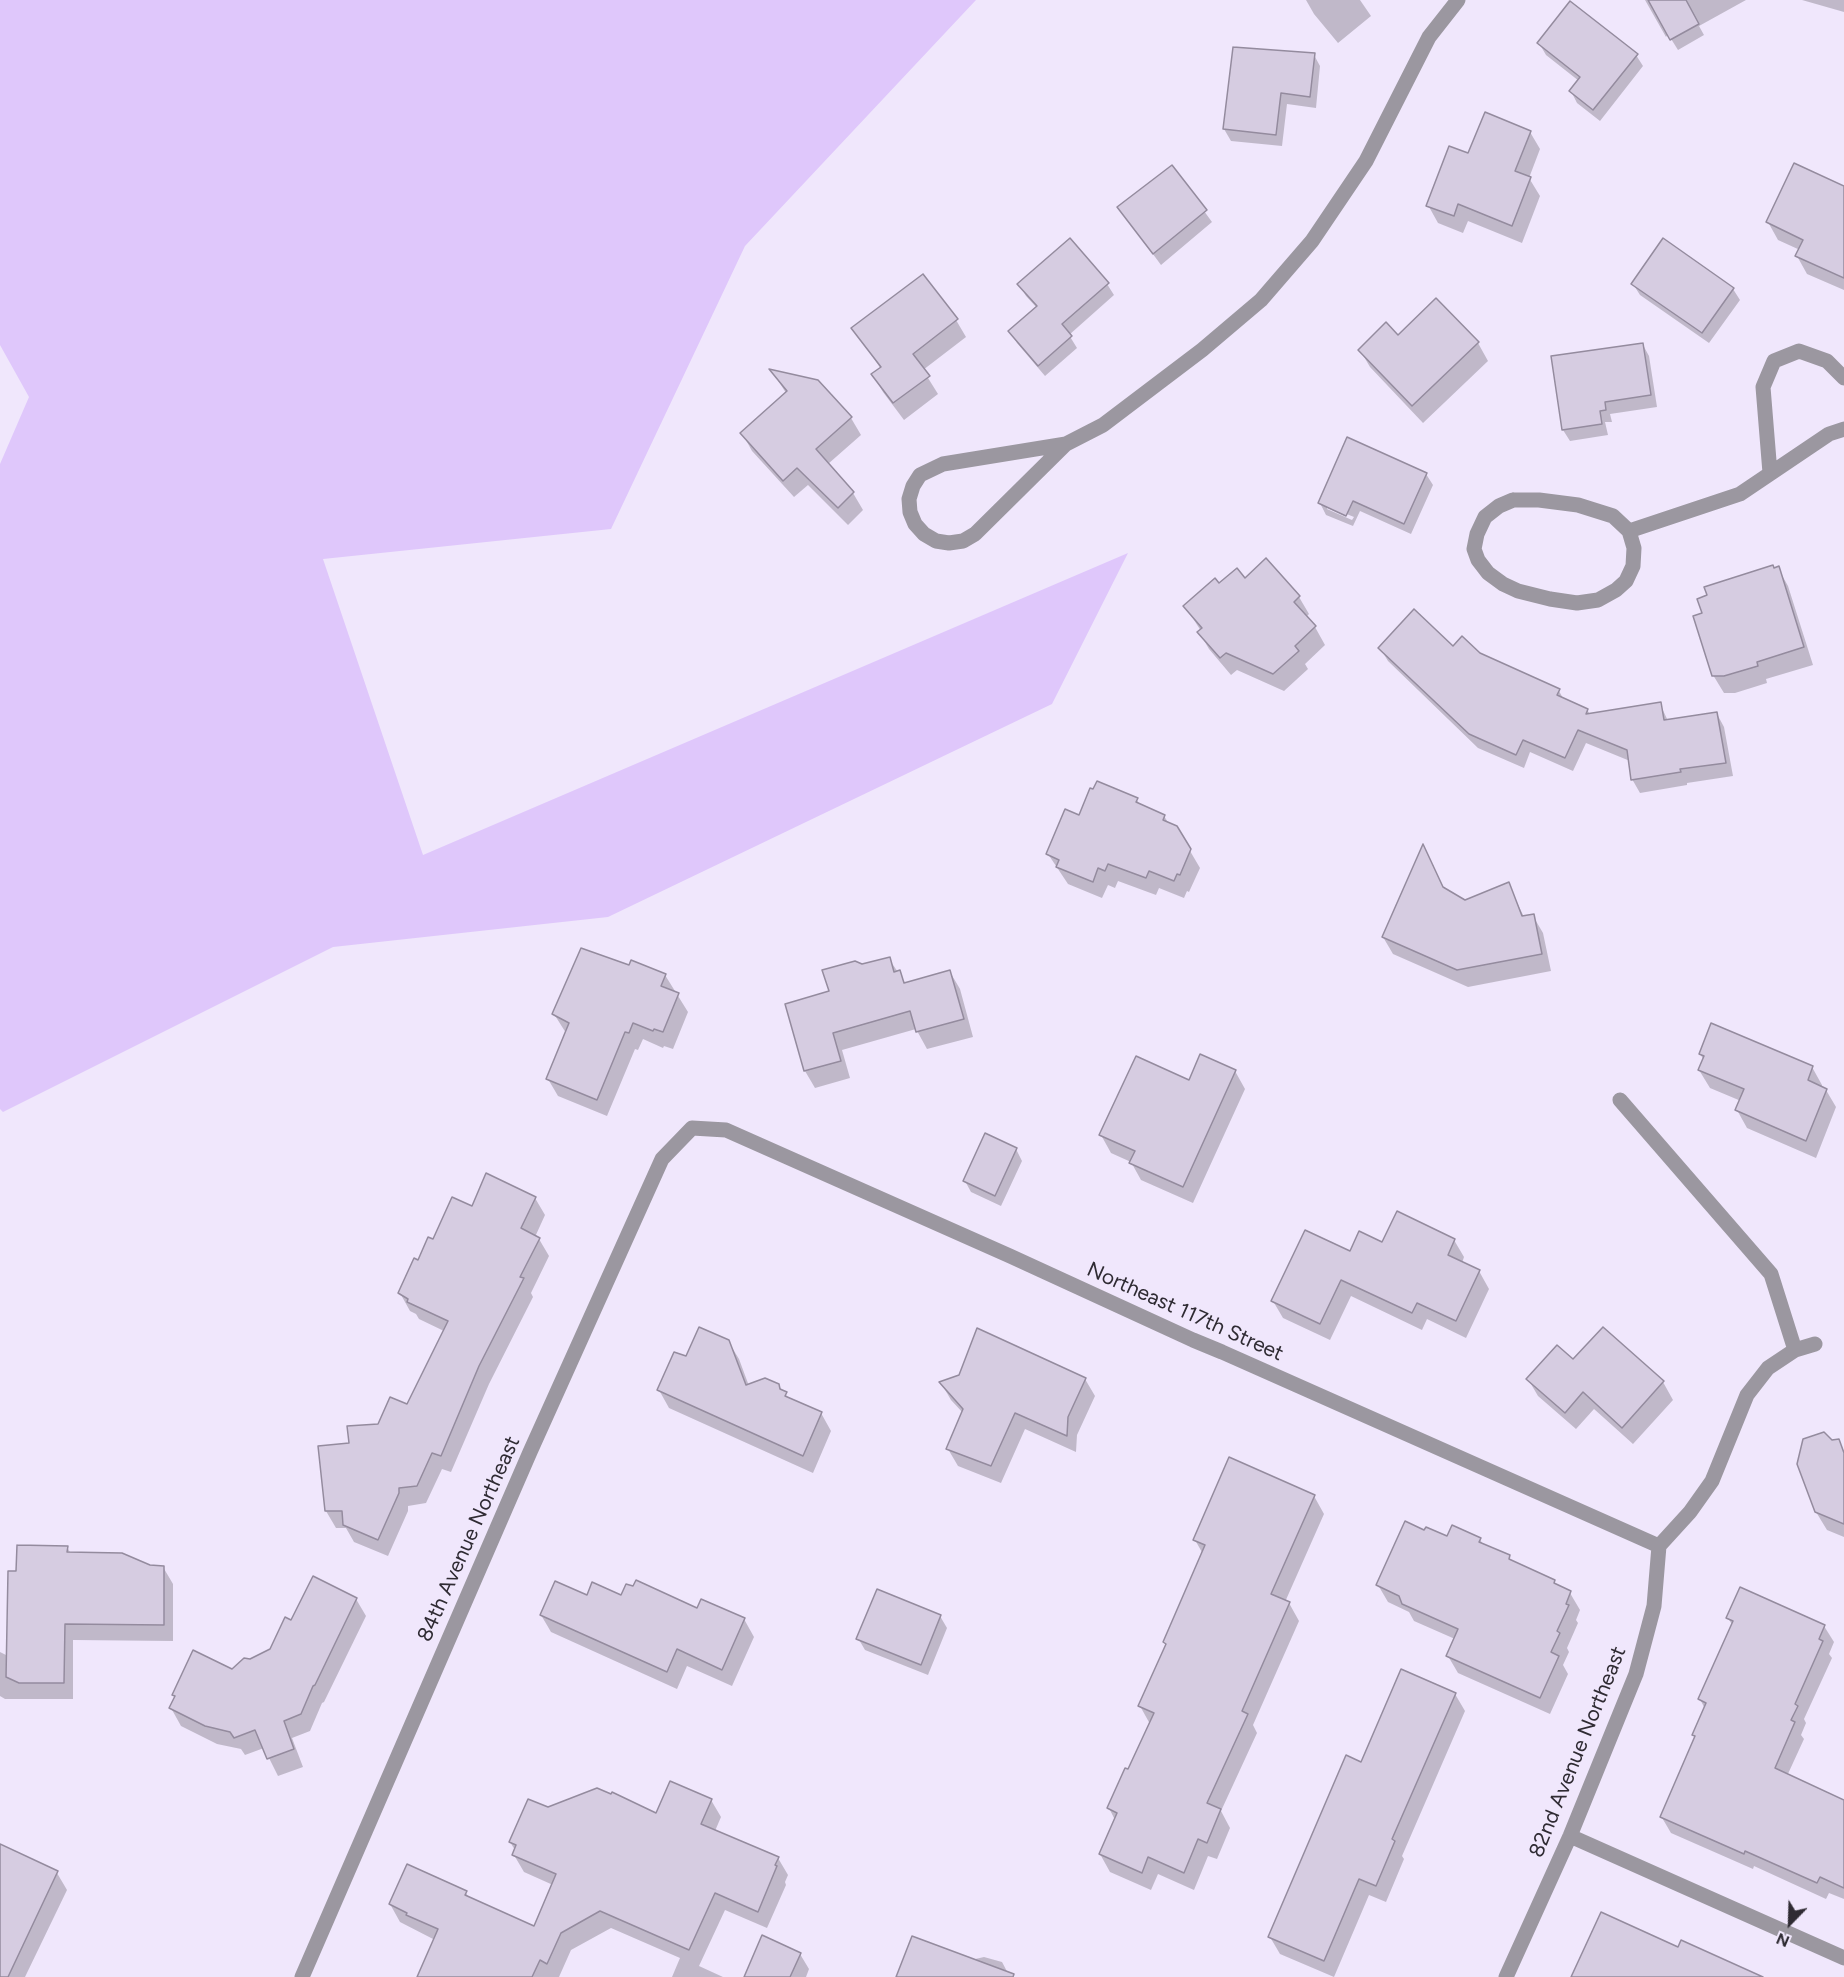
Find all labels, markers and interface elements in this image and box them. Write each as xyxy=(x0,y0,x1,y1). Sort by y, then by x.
street label: Northeast 117th Street xyxy=(1083,1257,1287,1367)
street label: 84th Avenue Northeast xyxy=(412,1432,526,1646)
street label: 82nd Avenue Northeast xyxy=(1524,1643,1632,1861)
north arrow xyxy=(1760,1893,1820,1953)
text: N xyxy=(1773,1929,1792,1951)

